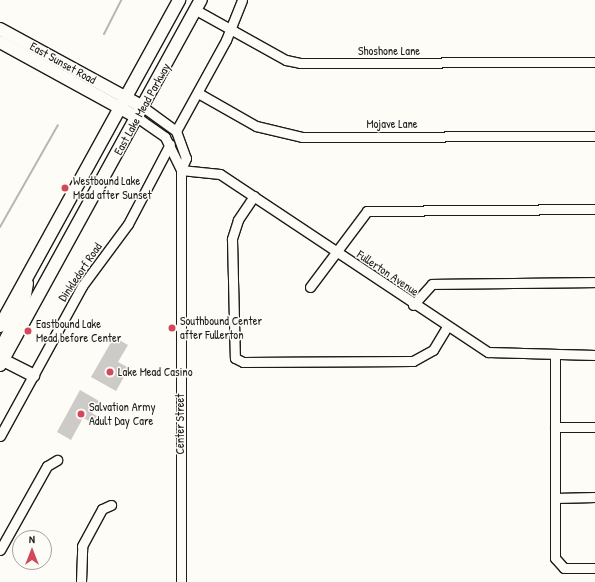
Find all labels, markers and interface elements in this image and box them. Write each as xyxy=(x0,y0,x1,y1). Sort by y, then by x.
street label: East Sunset Road xyxy=(27,39,99,87)
street label: Shoshone Lane xyxy=(358,44,420,58)
street label: East Lake Mead Parkway xyxy=(111,61,173,157)
street label: Mojave Lane xyxy=(366,117,418,131)
place label: Westbound Lake Mead after Sunset xyxy=(73,174,152,202)
marker: Westbound Lake Mead after Sunset xyxy=(60,183,70,193)
street label: Dinkledorf Road xyxy=(55,240,105,304)
street label: Fullerton Avenue xyxy=(354,247,422,299)
place label: Southbound Center after Fullerton xyxy=(180,314,262,342)
place label: Eastbound Lake Mead before Center xyxy=(36,317,121,345)
marker: Southbound Center after Fullerton xyxy=(167,323,177,333)
marker: Eastbound Lake Mead before Center xyxy=(23,326,33,336)
place label: Lake Mead Casino xyxy=(118,365,193,379)
marker: Lake Mead Casino xyxy=(105,367,115,377)
street label: Center Street xyxy=(173,394,187,454)
place label: Salvation Army Adult Day Care xyxy=(89,400,155,428)
marker: Salvation Army Adult Day Care xyxy=(76,409,86,419)
north arrow xyxy=(12,530,52,570)
text: N xyxy=(29,532,35,546)

